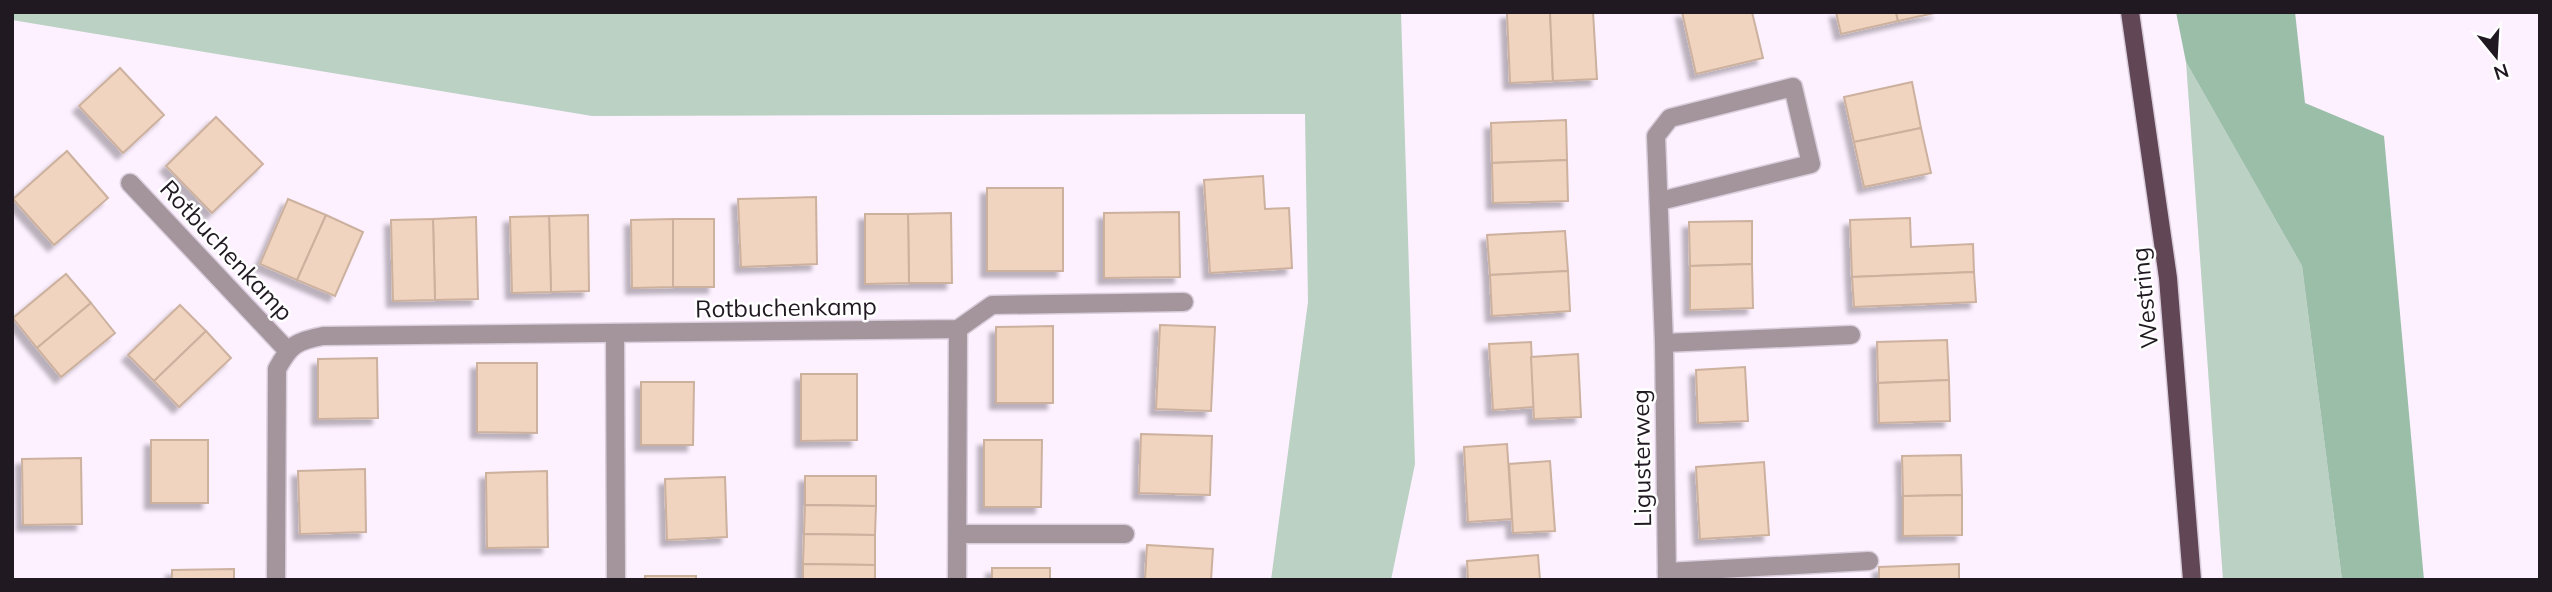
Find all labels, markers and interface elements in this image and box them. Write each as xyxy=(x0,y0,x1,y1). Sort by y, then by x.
north arrow xyxy=(2461,21,2531,91)
text: N xyxy=(2491,59,2512,86)
street label: Rotbuchenkamp xyxy=(154,173,300,327)
street label: Westring xyxy=(2124,246,2164,350)
street label: Rotbuchenkamp xyxy=(695,290,877,324)
street label: Ligusterweg xyxy=(1625,389,1657,527)

